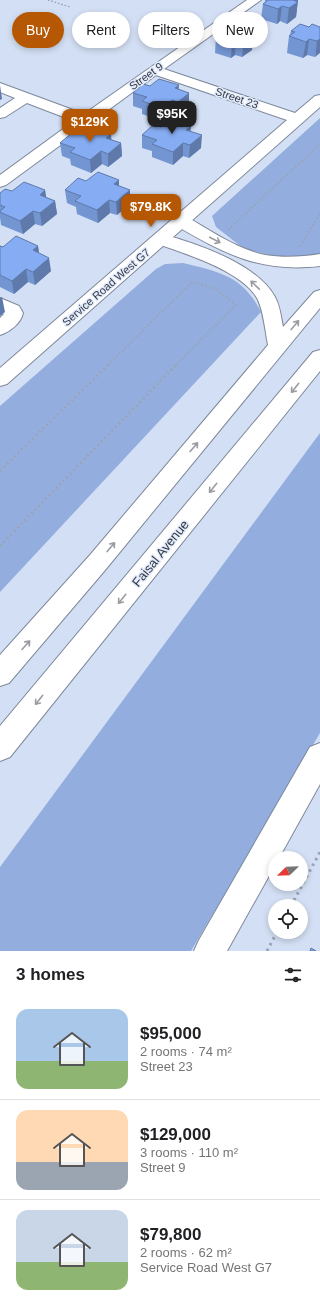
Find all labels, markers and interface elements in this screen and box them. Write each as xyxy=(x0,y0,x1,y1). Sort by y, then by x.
chip: Buy xyxy=(12,12,64,48)
chip: Rent xyxy=(72,12,130,48)
chip: Filters xyxy=(138,12,204,48)
chip: New xyxy=(212,12,268,48)
street label: Street 9 xyxy=(127,60,165,92)
street label: Street 23 xyxy=(214,85,260,111)
pin: $95K xyxy=(148,101,196,135)
text: $95K xyxy=(156,106,188,121)
pin: $129K xyxy=(62,109,118,143)
text: $129K xyxy=(71,114,109,129)
pin: $79.8K xyxy=(118,194,184,228)
text: $79.8K xyxy=(130,199,172,214)
one-way arrow xyxy=(209,237,221,244)
street label: Service Road West G7 xyxy=(60,246,152,328)
one-way arrow xyxy=(250,280,260,289)
one-way arrow xyxy=(291,320,300,331)
one-way arrow xyxy=(291,382,300,393)
one-way arrow xyxy=(189,441,198,452)
one-way arrow xyxy=(209,483,218,494)
street label: Faisal Avenue xyxy=(129,517,192,590)
one-way arrow xyxy=(106,541,115,552)
one-way arrow xyxy=(117,594,126,605)
one-way arrow xyxy=(21,640,31,650)
one-way arrow xyxy=(35,694,44,705)
north arrow xyxy=(268,851,308,891)
map controls xyxy=(268,851,308,939)
button: locate xyxy=(268,899,308,939)
icon: filters xyxy=(282,964,304,986)
text: 3 homes xyxy=(16,965,85,984)
text: $95,000 xyxy=(140,1024,201,1043)
icon: home xyxy=(48,1025,96,1073)
text: 2 rooms · 74 m² xyxy=(140,1044,232,1059)
text: Street 23 xyxy=(140,1059,193,1074)
text: $129,000 xyxy=(140,1125,211,1144)
icon: home xyxy=(48,1126,96,1174)
text: 3 rooms · 110 m² xyxy=(140,1145,238,1160)
text: Street 9 xyxy=(140,1160,186,1175)
text: $79,800 xyxy=(140,1225,201,1244)
icon: home xyxy=(48,1226,96,1274)
text: 2 rooms · 62 m² xyxy=(140,1245,232,1260)
text: Service Road West G7 xyxy=(140,1260,272,1275)

